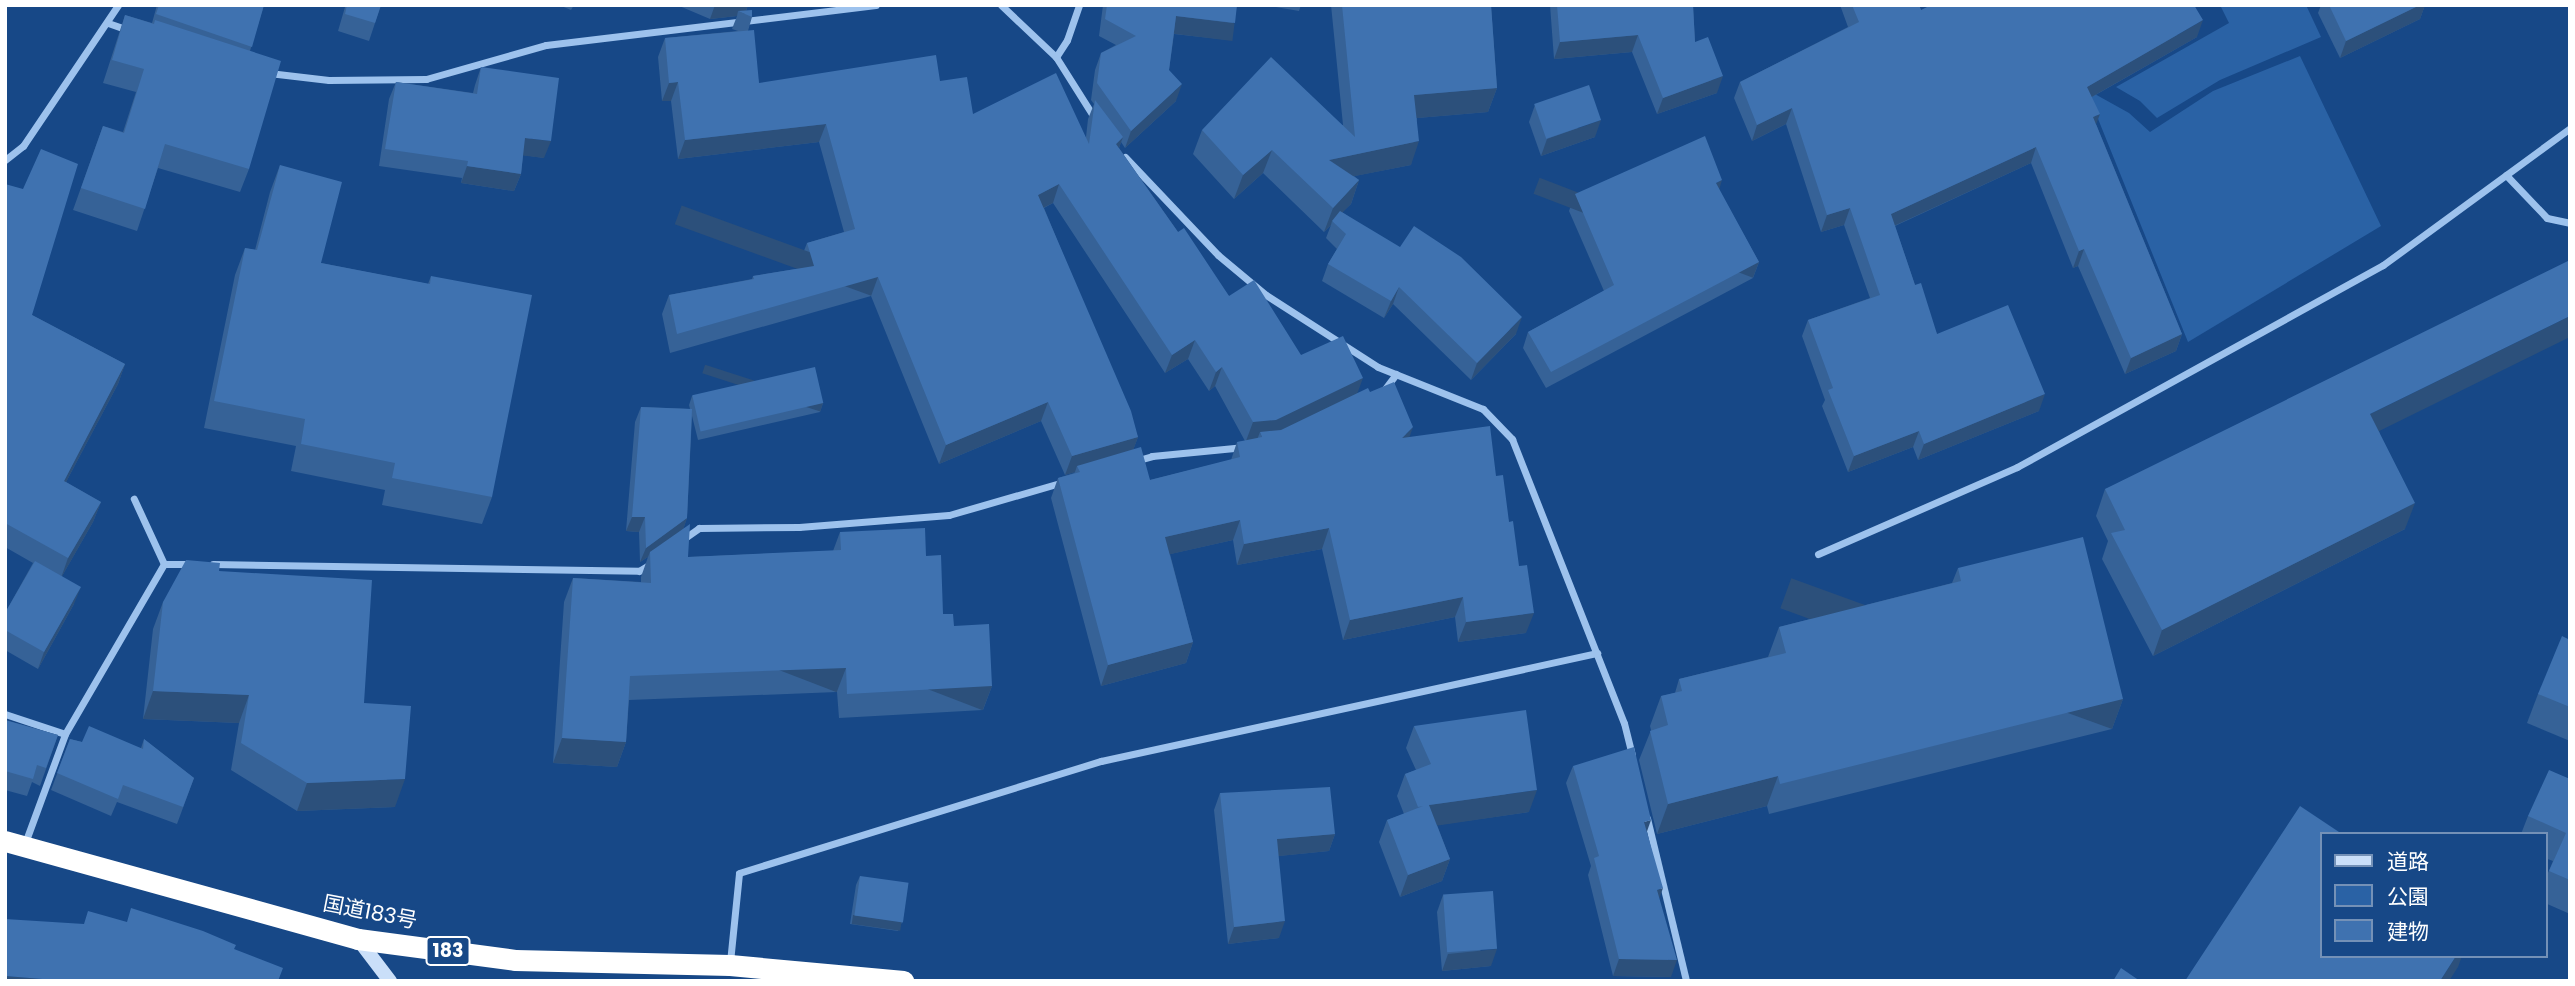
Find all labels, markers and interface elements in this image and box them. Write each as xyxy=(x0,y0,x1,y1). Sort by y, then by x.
legend xyxy=(2320,832,2547,958)
text: 道路 xyxy=(2387,847,2429,876)
text: 公園 xyxy=(2387,882,2429,911)
street label: 国道183号 xyxy=(321,891,419,933)
text: 建物 xyxy=(2387,917,2429,946)
road number: 183 xyxy=(425,936,471,967)

